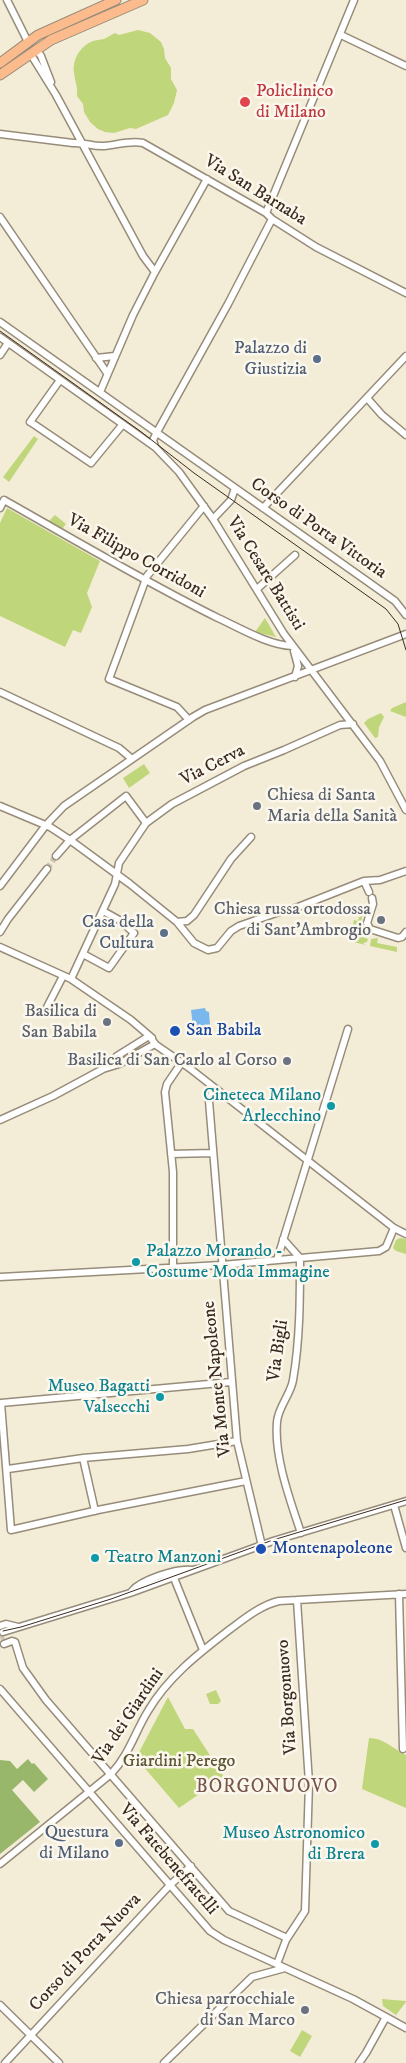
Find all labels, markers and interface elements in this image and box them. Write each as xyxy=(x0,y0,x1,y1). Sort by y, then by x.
place label: Policlinico di Milano xyxy=(256,81,333,124)
marker: Policlinico di Milano xyxy=(238,95,252,109)
street label: Via San Barnaba xyxy=(200,151,310,231)
place label: Palazzo di Giustizia xyxy=(234,338,307,380)
marker: Palazzo di Giustizia xyxy=(311,353,323,365)
street label: Corso di Porta Vittoria xyxy=(246,474,390,584)
street label: Via Filippo Corridoni xyxy=(63,510,209,604)
street label: Via Cesare Battisti xyxy=(221,513,309,635)
street label: Via Cerva xyxy=(177,741,249,791)
place label: Chiesa di Santa Maria della Sanità xyxy=(267,785,397,828)
marker: Chiesa di Santa Maria della Sanità xyxy=(251,800,263,812)
place label: Chiesa russa ortodossa di Sant'Ambrogio xyxy=(214,899,371,942)
place label: Casa della Cultura xyxy=(82,912,154,954)
marker: Chiesa russa ortodossa di Sant'Ambrogio xyxy=(375,914,387,926)
marker: Casa della Cultura xyxy=(158,927,170,939)
place label: Basilica di San Babila xyxy=(21,1001,97,1044)
marker: Basilica di San Babila xyxy=(101,1016,113,1028)
place label: San Babila xyxy=(186,1020,262,1042)
marker: San Babila xyxy=(168,1024,182,1038)
place label: Basilica di San Carlo al Corso xyxy=(67,1050,277,1072)
marker: Basilica di San Carlo al Corso xyxy=(281,1055,293,1067)
place label: Cineteca Milano Arlecchino xyxy=(203,1085,321,1128)
marker: Cineteca Milano Arlecchino xyxy=(325,1100,337,1112)
place label: Palazzo Morando - Costume Moda Immagine xyxy=(146,1241,330,1284)
marker: Palazzo Morando - Costume Moda Immagine xyxy=(130,1256,142,1268)
street label: Via Monte Napoleone xyxy=(199,1300,237,1458)
street label: Via Bigli xyxy=(264,1319,294,1383)
place label: Museo Bagatti Valsecchi xyxy=(47,1376,150,1418)
marker: Museo Bagatti Valsecchi xyxy=(154,1391,166,1403)
place label: Montenapoleone xyxy=(272,1538,393,1560)
marker: Montenapoleone xyxy=(254,1542,268,1556)
place label: Teatro Manzoni xyxy=(105,1547,221,1569)
marker: Teatro Manzoni xyxy=(89,1552,101,1564)
street label: Via Borgonuovo xyxy=(273,1639,303,1755)
street label: Via dei Giardini xyxy=(89,1665,169,1769)
park label: Giardini Perego xyxy=(123,1751,235,1773)
district label: BORGONUOVO xyxy=(194,1777,340,1799)
street label: Via Fatebenefratelli xyxy=(114,1800,222,1920)
place label: Questura di Milano xyxy=(39,1822,109,1865)
place label: Museo Astronomico di Brera xyxy=(223,1823,365,1866)
marker: Questura di Milano xyxy=(113,1837,125,1849)
marker: Museo Astronomico di Brera xyxy=(369,1838,381,1850)
street label: Corso di Porta Nuova xyxy=(26,1889,146,2017)
place label: Chiesa parrocchiale di San Marco xyxy=(155,1989,295,2032)
marker: Chiesa parrocchiale di San Marco xyxy=(299,2004,311,2016)

